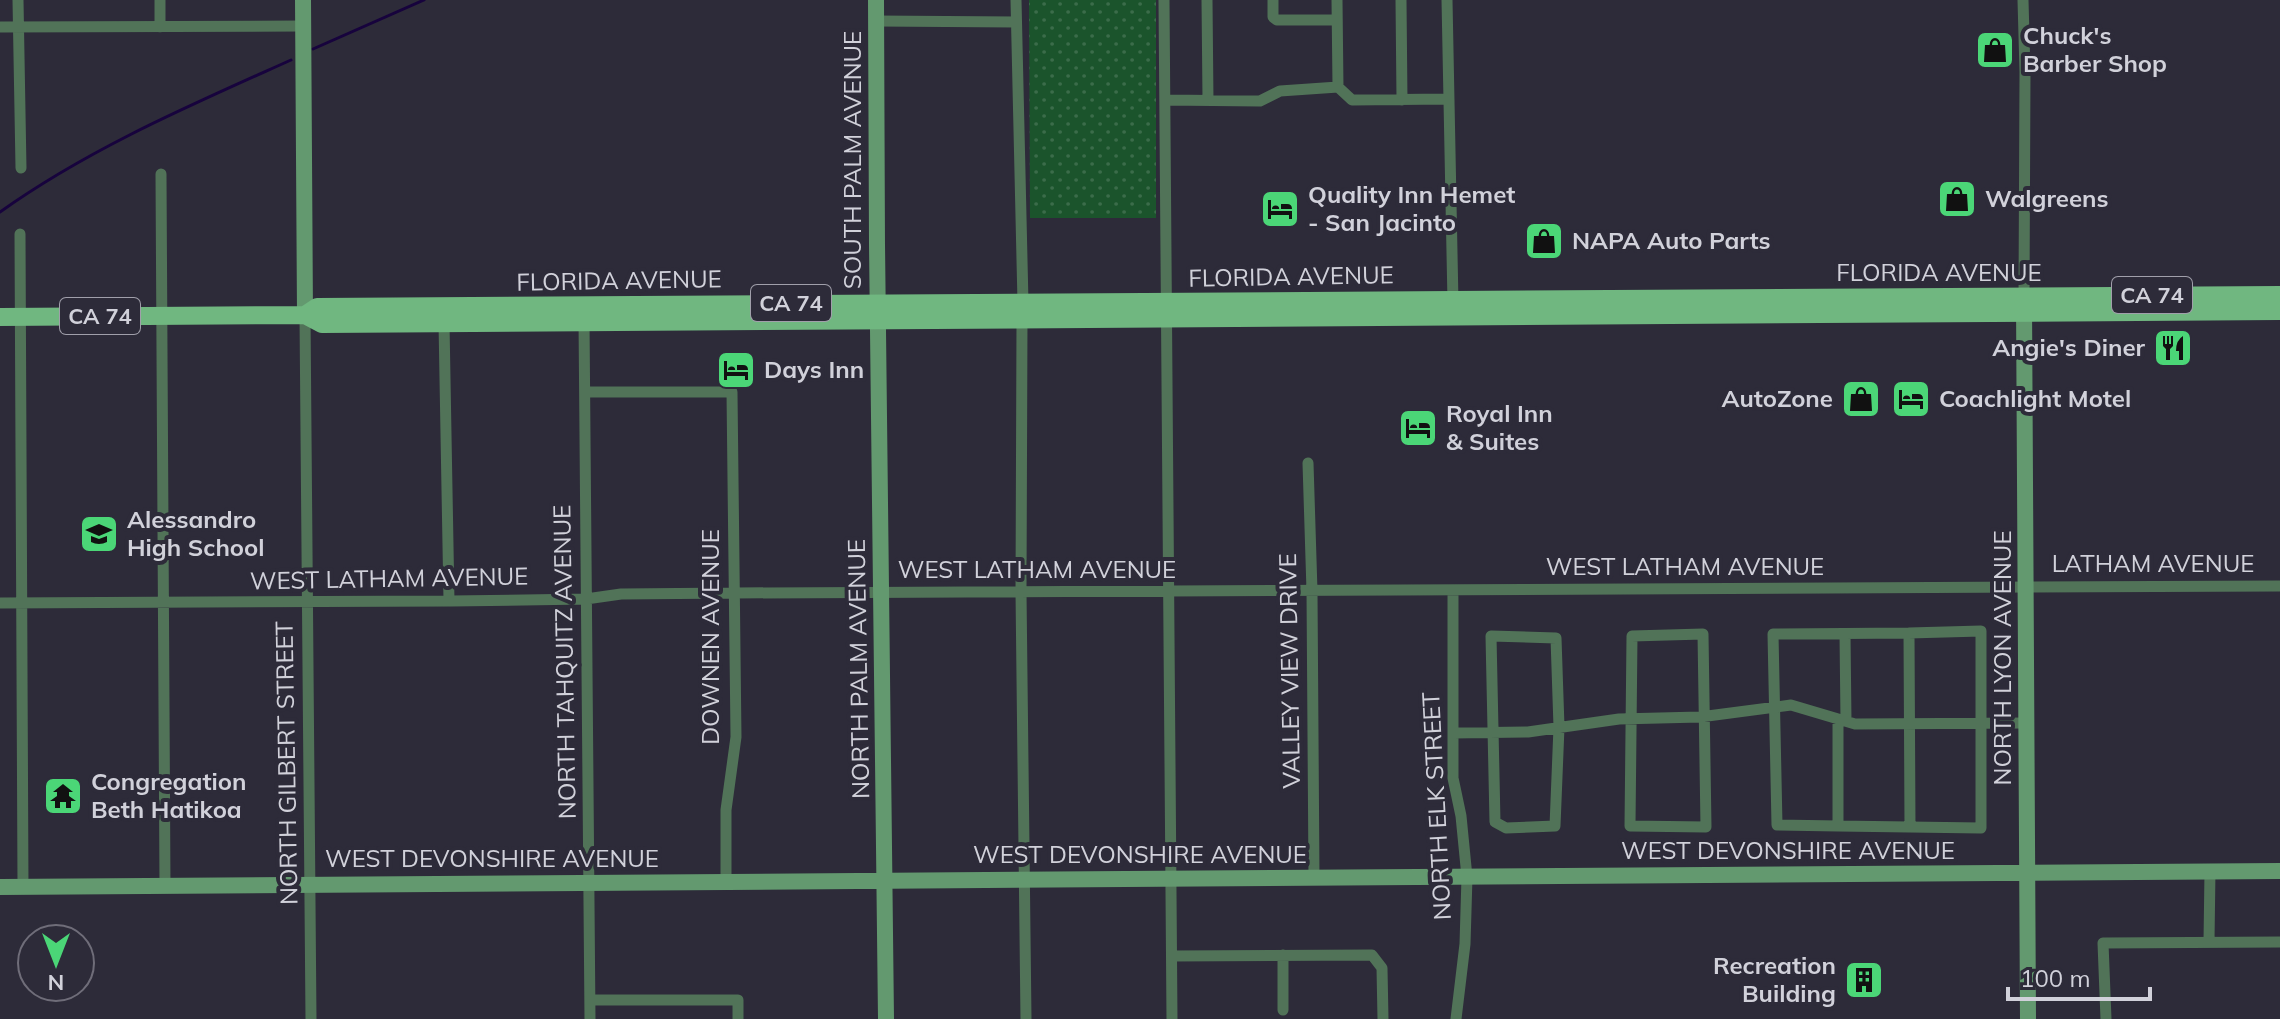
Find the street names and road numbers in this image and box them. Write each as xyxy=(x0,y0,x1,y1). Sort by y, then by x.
street label: SOUTH PALM AVENUE xyxy=(837,31,867,289)
street label: FLORIDA AVENUE xyxy=(1836,257,2042,287)
street label: FLORIDA AVENUE xyxy=(1188,259,1394,293)
street label: FLORIDA AVENUE xyxy=(516,263,722,297)
road number: CA 74 xyxy=(2112,277,2192,313)
road number: CA 74 xyxy=(751,285,831,321)
road number: CA 74 xyxy=(60,298,140,334)
street label: NORTH TAHQUITZ AVENUE xyxy=(546,505,582,819)
street label: DOWNEN AVENUE xyxy=(695,529,725,745)
street label: NORTH LYON AVENUE xyxy=(1987,531,2017,786)
street label: NORTH PALM AVENUE xyxy=(841,539,875,799)
street label: LATHAM AVENUE xyxy=(2052,548,2254,578)
street label: WEST LATHAM AVENUE xyxy=(1546,551,1824,581)
street label: VALLEY VIEW DRIVE xyxy=(1272,553,1306,789)
street label: WEST LATHAM AVENUE xyxy=(898,554,1176,584)
street label: WEST LATHAM AVENUE xyxy=(250,561,528,595)
street label: NORTH GILBERT STREET xyxy=(269,620,303,905)
street label: NORTH ELK STREET xyxy=(1415,691,1457,921)
street label: WEST DEVONSHIRE AVENUE xyxy=(1621,835,1955,865)
street label: WEST DEVONSHIRE AVENUE xyxy=(973,839,1307,869)
street label: WEST DEVONSHIRE AVENUE xyxy=(325,843,659,873)

